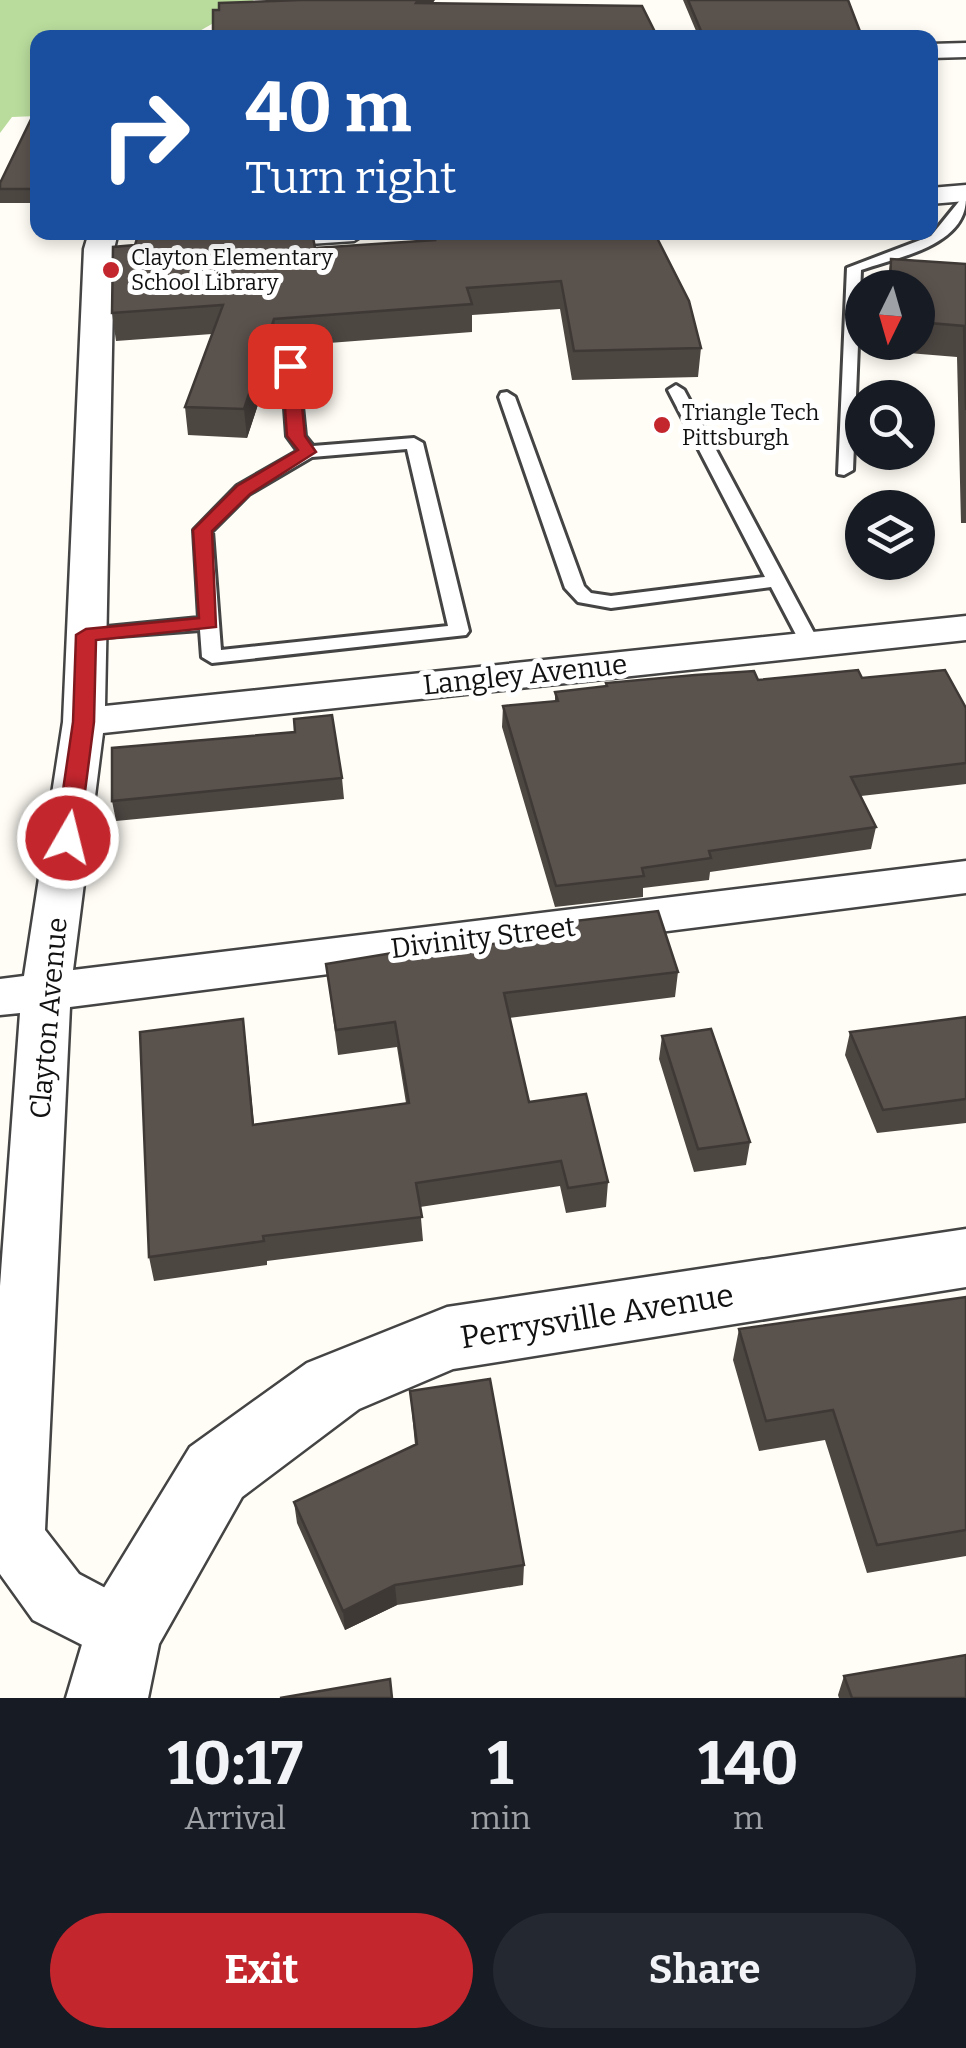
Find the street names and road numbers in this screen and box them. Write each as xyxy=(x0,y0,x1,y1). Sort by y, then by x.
street label: Langley Avenue xyxy=(421,647,629,702)
street label: Divinity Street xyxy=(389,910,577,965)
street label: Clayton Avenue xyxy=(23,916,74,1120)
street label: Perrysville Avenue xyxy=(458,1276,736,1356)

